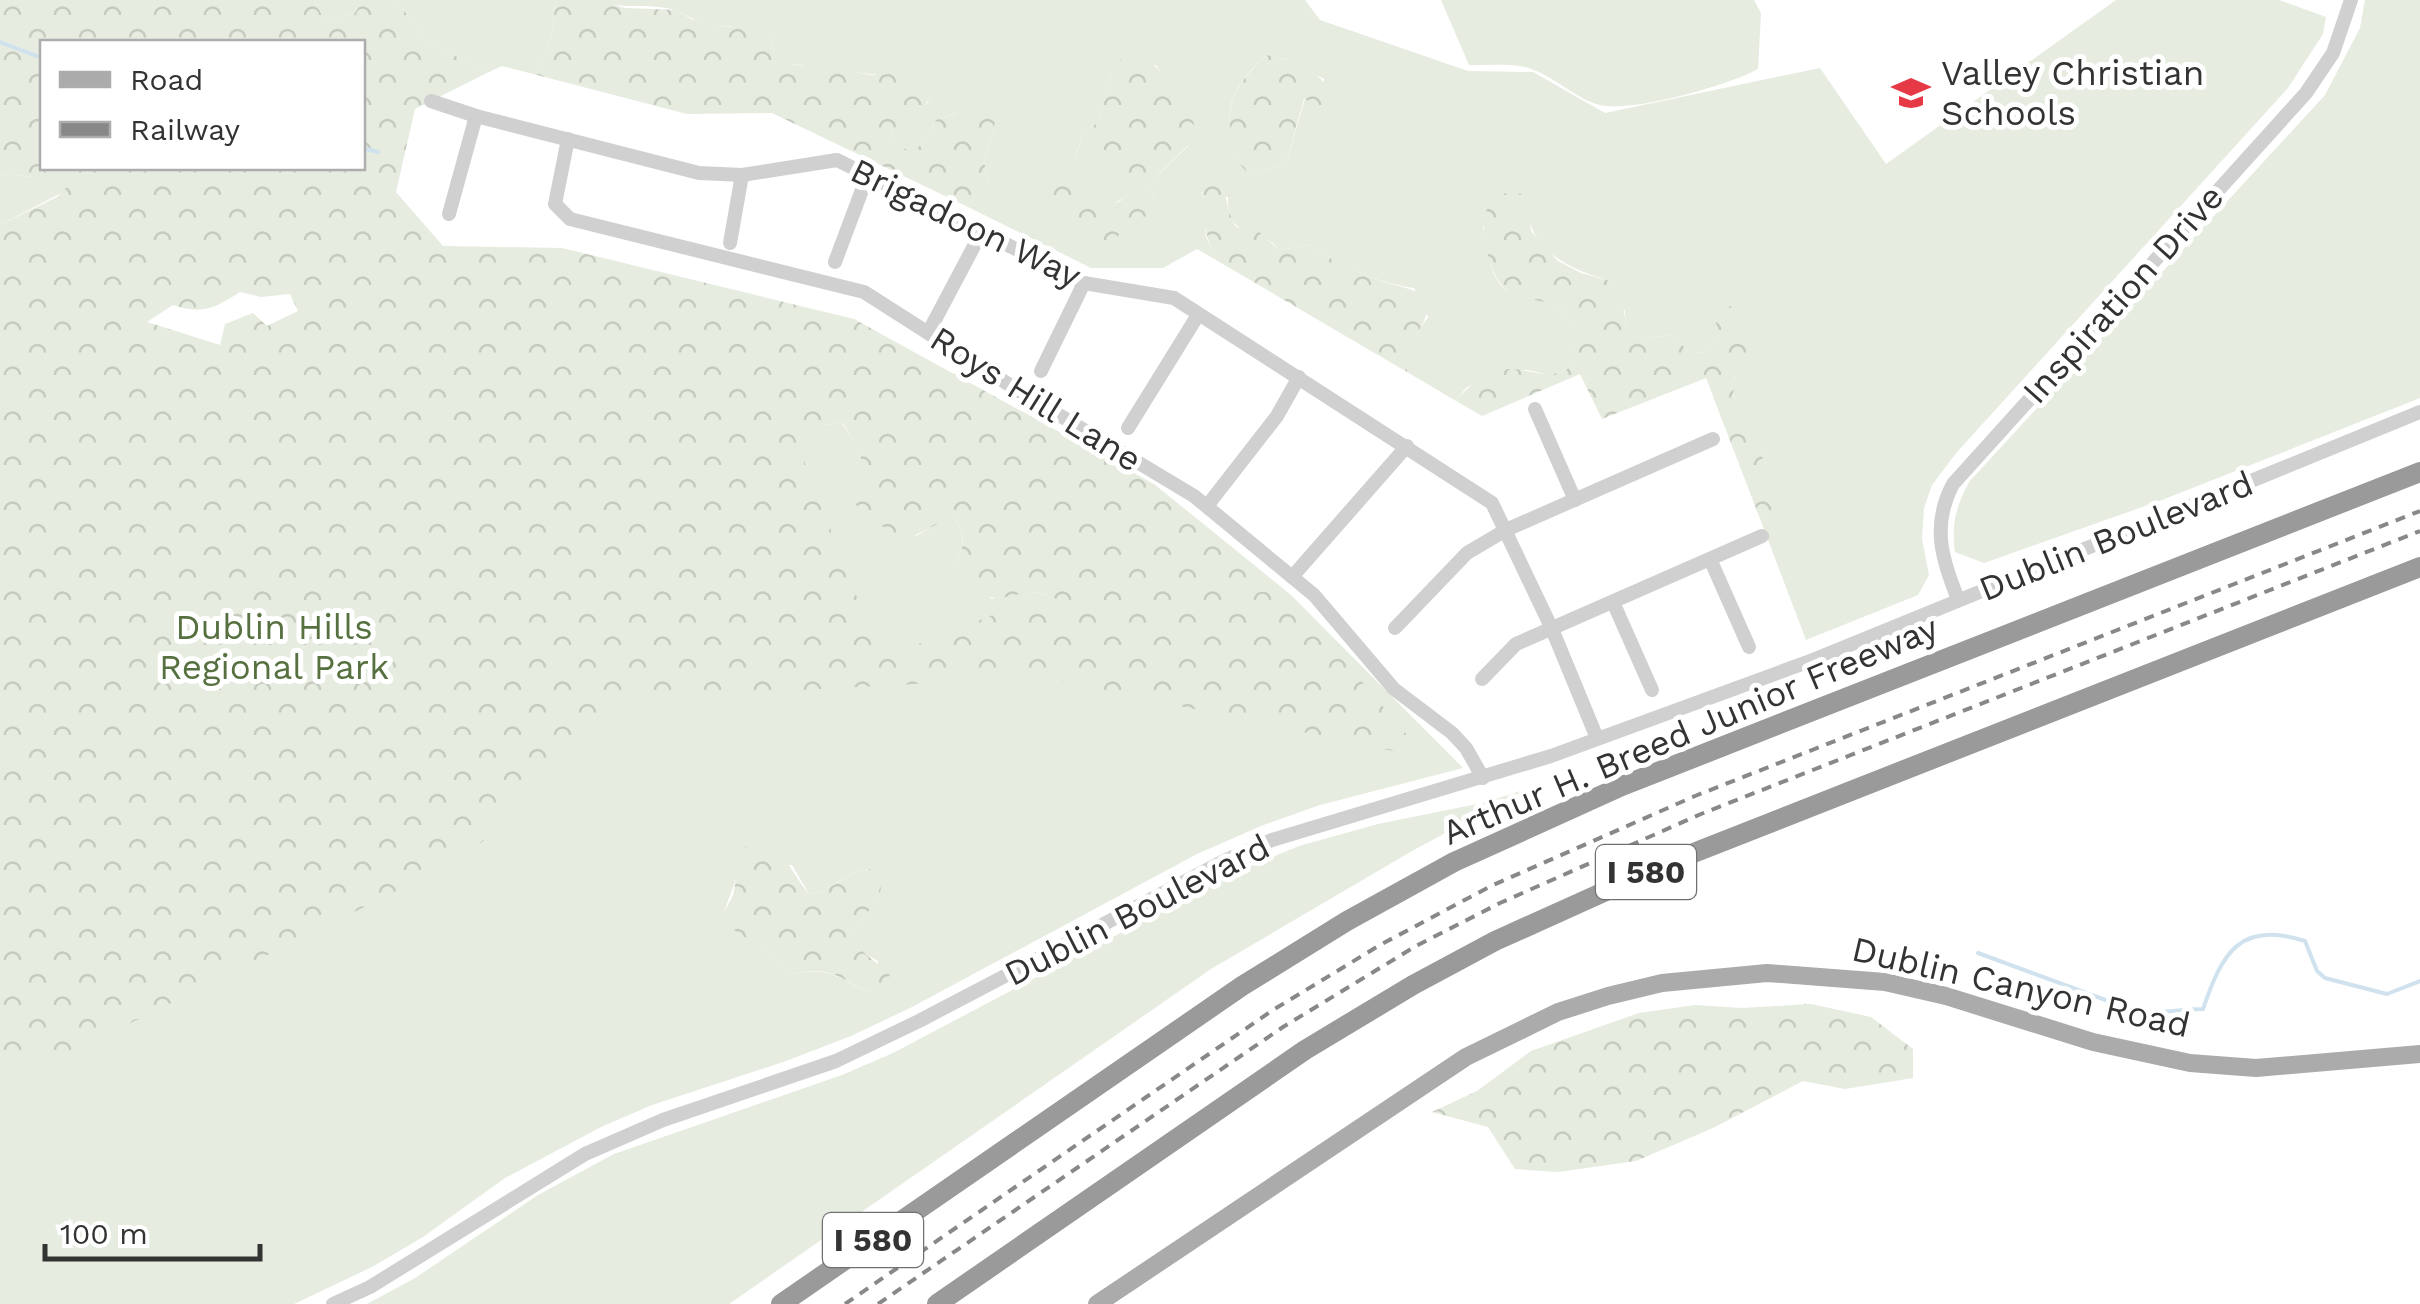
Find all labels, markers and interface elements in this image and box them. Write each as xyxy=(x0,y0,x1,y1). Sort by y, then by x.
legend xyxy=(40,40,365,170)
place label: Valley Christian Schools xyxy=(1941,52,2204,134)
text: Road xyxy=(130,62,203,97)
school or university icon: Valley Christian Schools xyxy=(1890,72,1932,114)
text: Railway xyxy=(130,112,240,147)
street label: Brigadoon Way xyxy=(844,149,1088,297)
street label: Inspiration Drive xyxy=(2014,176,2232,412)
street label: Roys Hill Lane xyxy=(923,317,1149,481)
street label: Dublin Boulevard xyxy=(1973,462,2259,610)
park label: Dublin Hills Regional Park xyxy=(159,606,389,688)
street label: Arthur H. Breed Junior Freeway xyxy=(1436,606,1944,854)
street label: Dublin Boulevard xyxy=(998,825,1276,995)
road number: I 580 xyxy=(1596,845,1696,899)
street label: Dublin Canyon Road xyxy=(1848,928,2194,1046)
scale bar xyxy=(45,1199,260,1261)
road number: I 580 xyxy=(823,1213,923,1267)
text: 100 m xyxy=(60,1216,148,1251)

